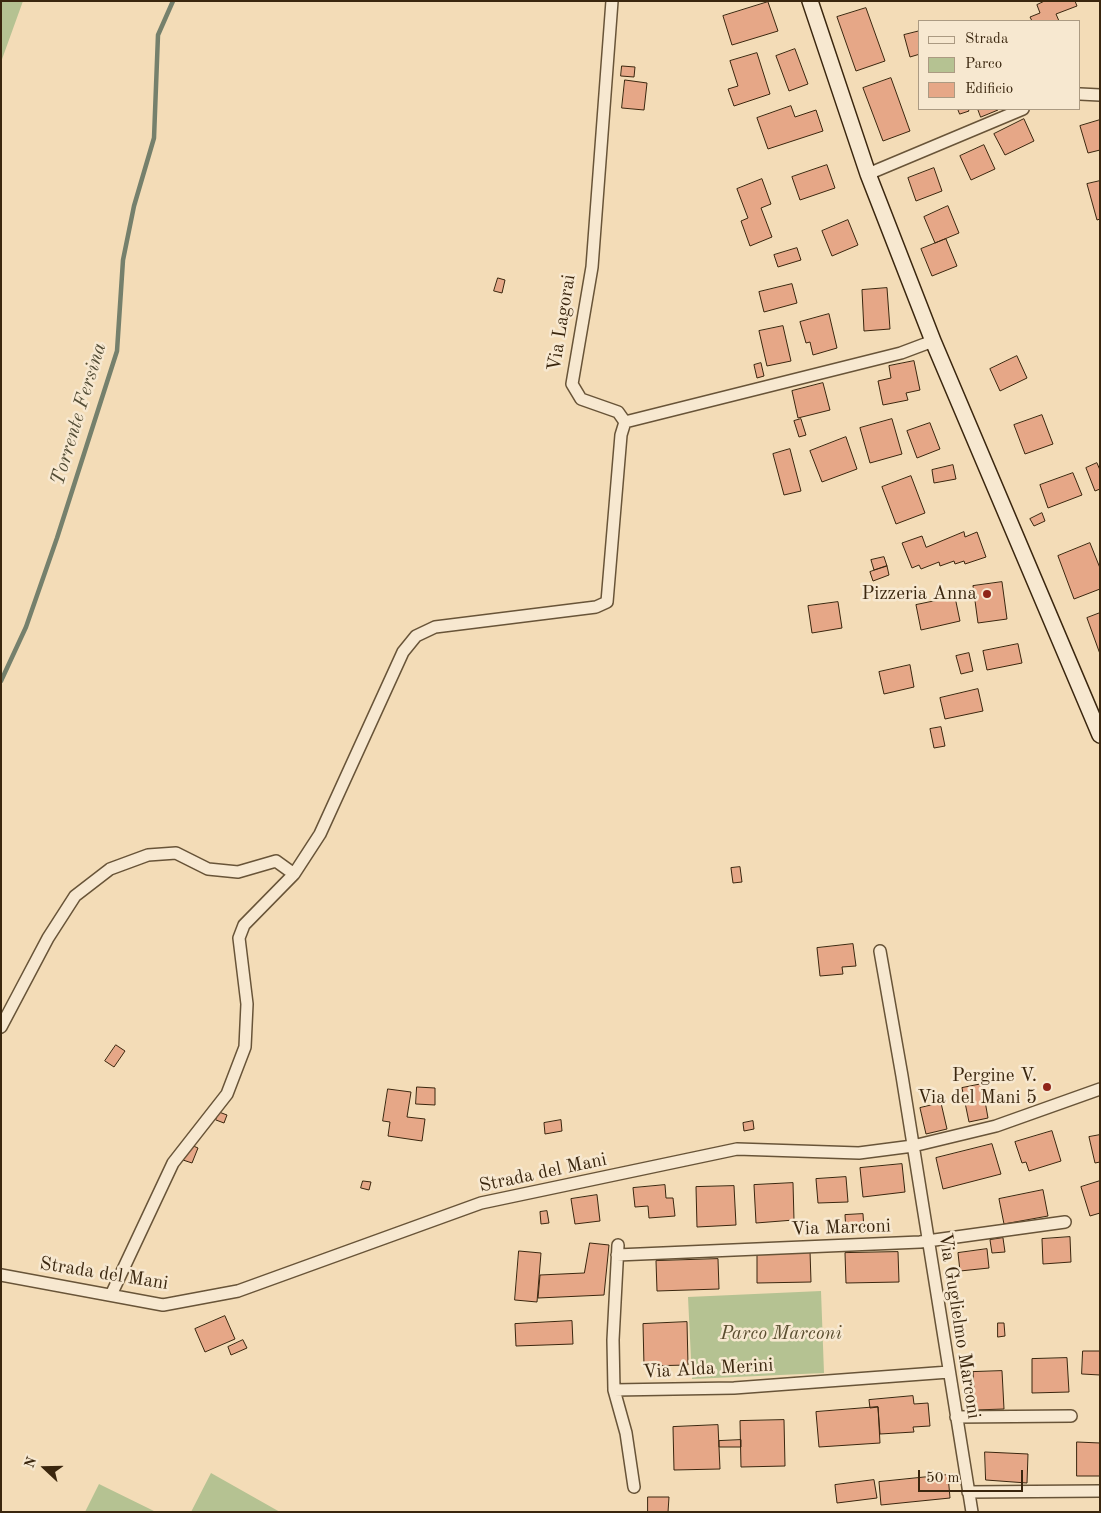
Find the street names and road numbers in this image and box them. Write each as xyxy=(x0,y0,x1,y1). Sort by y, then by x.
street label: Via Lagorai xyxy=(543,273,581,373)
street label: Strada del Mani xyxy=(477,1148,609,1198)
street label: Via Marconi xyxy=(791,1215,891,1241)
street label: Via Guglielmo Marconi xyxy=(933,1231,985,1421)
street label: Strada del Mani xyxy=(38,1253,170,1295)
street label: Via Alda Merini xyxy=(642,1354,774,1384)

